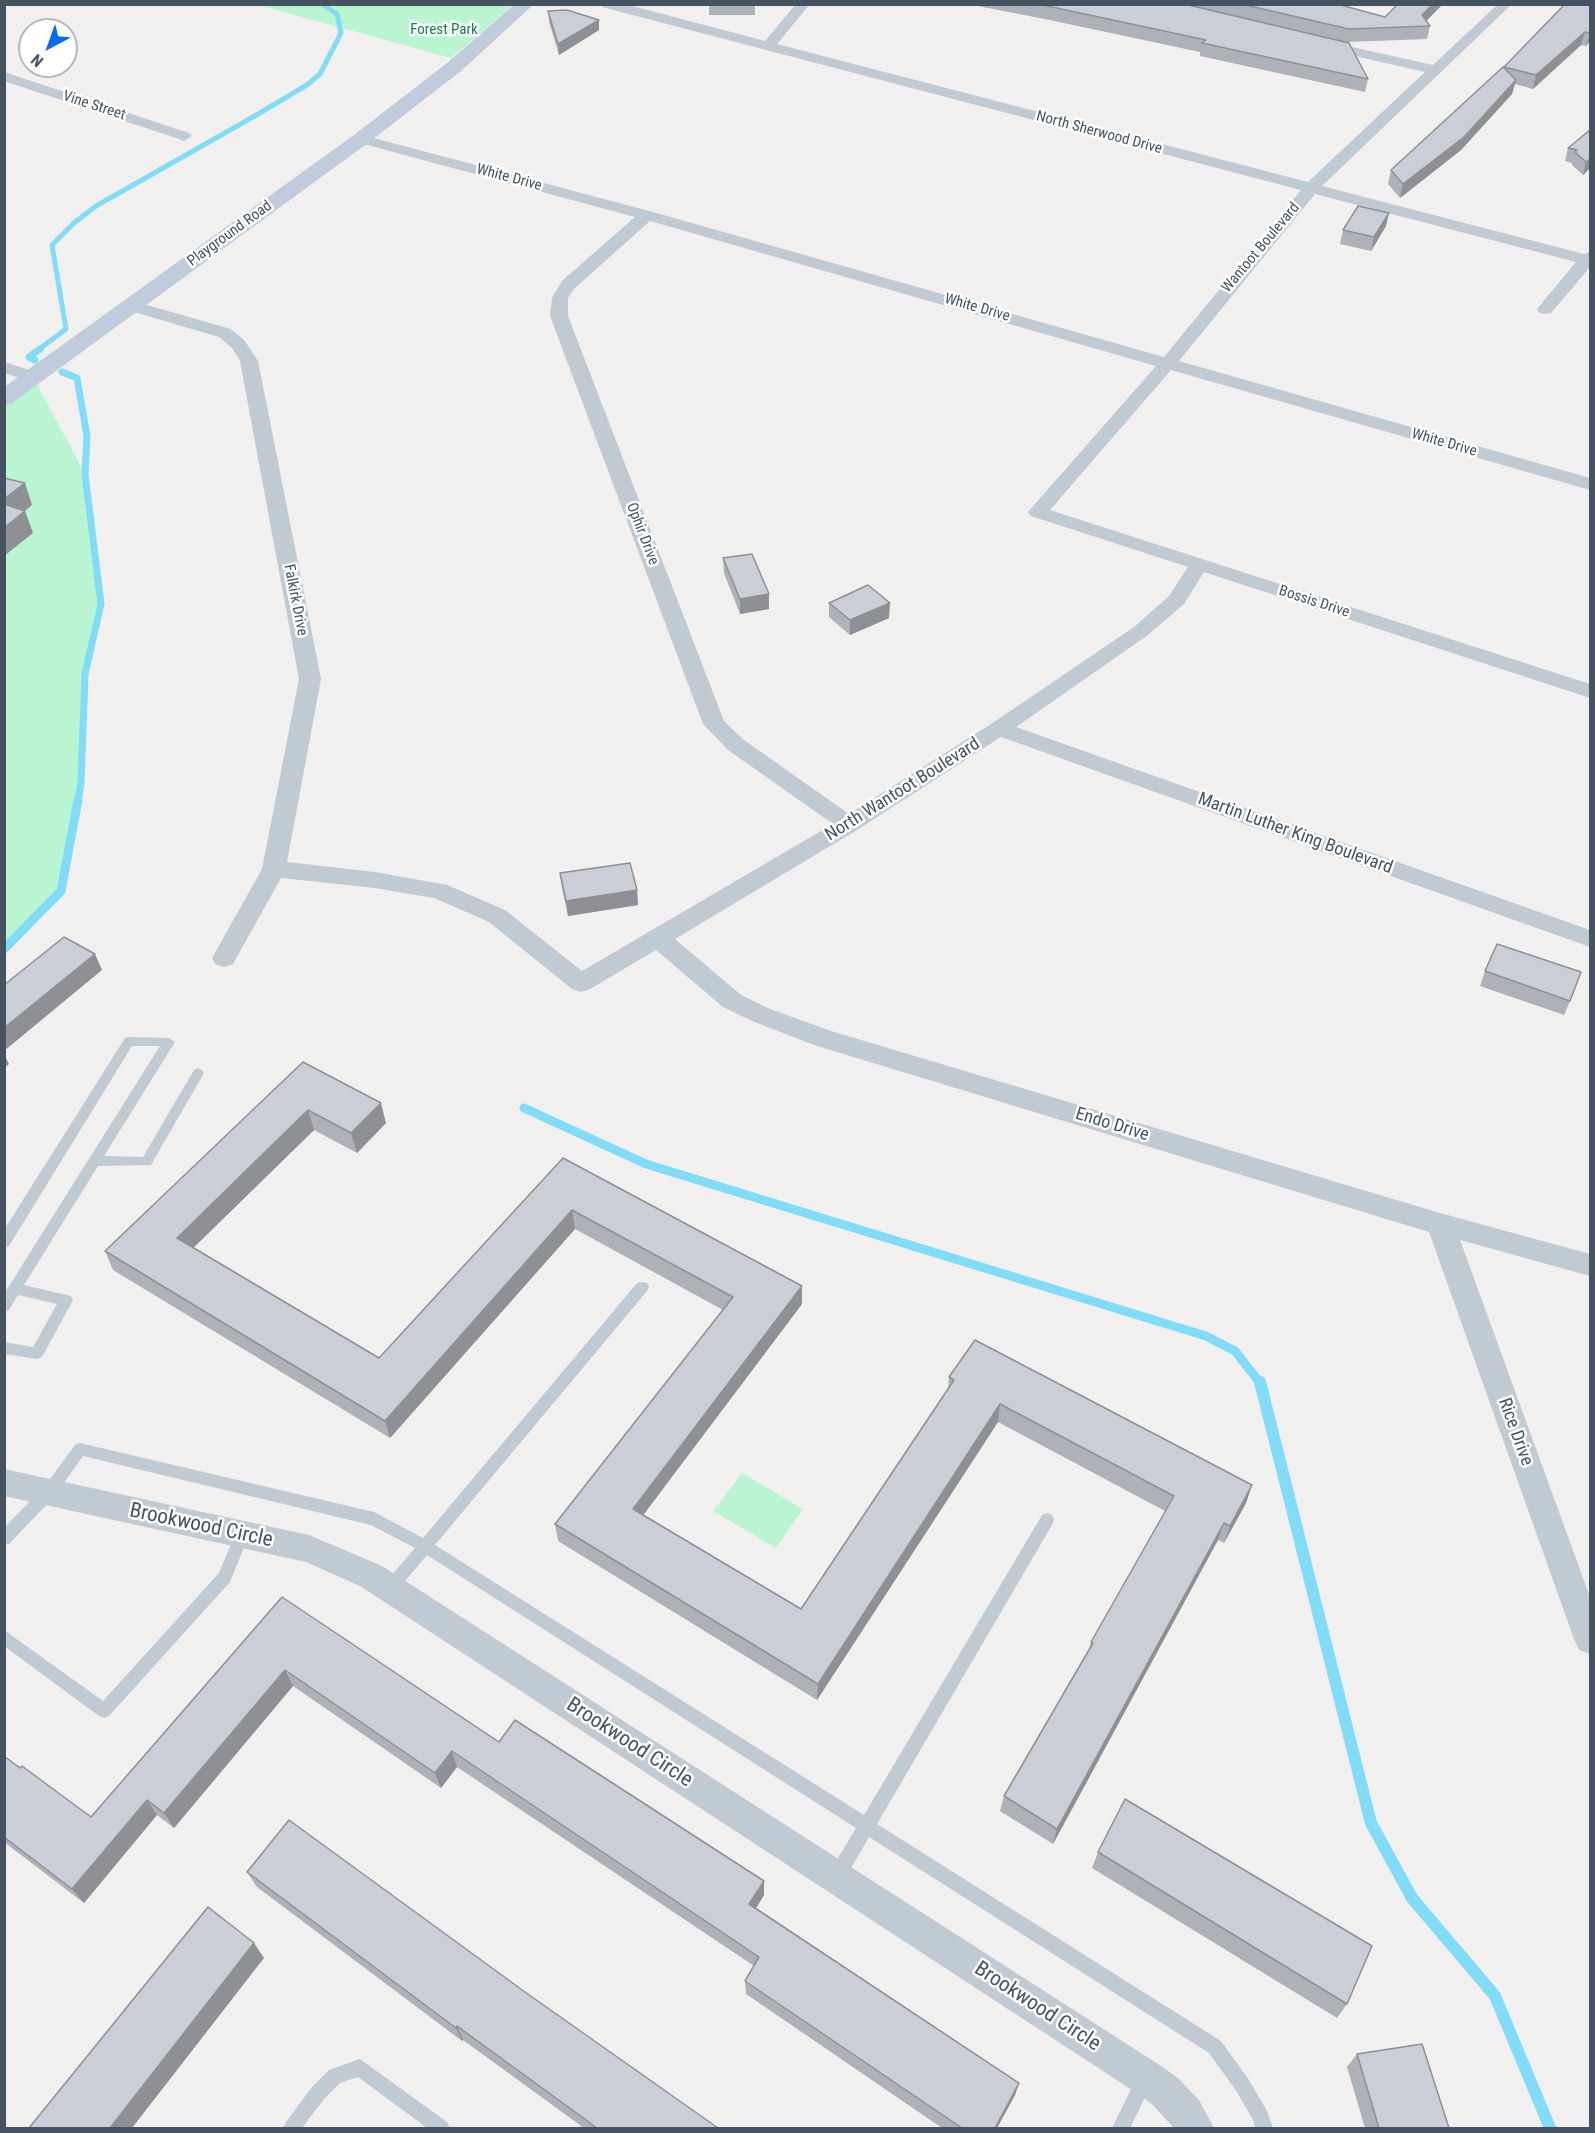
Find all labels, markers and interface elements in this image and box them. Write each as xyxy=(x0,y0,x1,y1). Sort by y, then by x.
north arrow xyxy=(18,18,78,78)
park label: Forest Park xyxy=(410,21,478,39)
text: N xyxy=(27,50,47,71)
street label: Vine Street xyxy=(60,87,128,125)
street label: North Sherwood Drive xyxy=(1034,108,1164,158)
street label: White Drive xyxy=(474,161,544,195)
street label: Playground Road xyxy=(184,197,276,271)
street label: Wantoot Boulevard xyxy=(1218,199,1304,297)
street label: White Drive xyxy=(942,290,1012,326)
street label: White Drive xyxy=(1409,425,1479,461)
street label: Ophir Drive xyxy=(622,500,662,568)
street label: Falkirk Drive xyxy=(279,563,311,637)
street label: Bossis Drive xyxy=(1276,582,1352,622)
street label: North Wantoot Boulevard xyxy=(822,734,984,846)
street label: Martin Luther King Boulevard xyxy=(1195,789,1395,879)
street label: Endo Drive xyxy=(1073,1104,1151,1146)
street label: Rice Drive xyxy=(1493,1395,1537,1469)
street label: Brookwood Circle xyxy=(127,1499,275,1553)
street label: Brookwood Circle xyxy=(561,1693,697,1793)
street label: Brookwood Circle xyxy=(969,1957,1105,2057)

